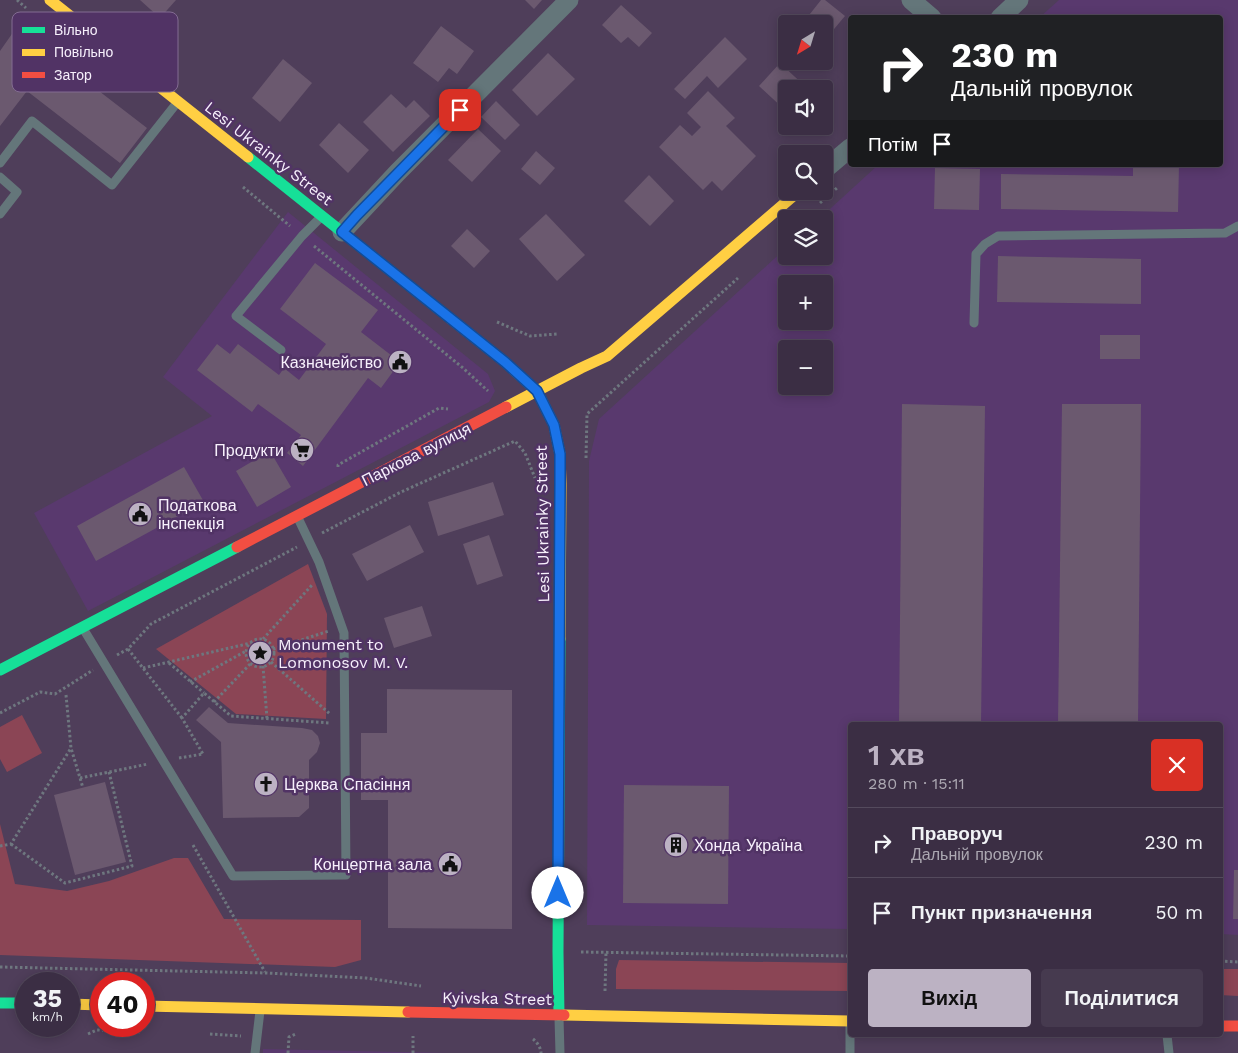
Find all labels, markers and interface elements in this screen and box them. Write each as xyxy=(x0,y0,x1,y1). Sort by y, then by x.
legend xyxy=(12,12,178,92)
north arrow xyxy=(778,15,832,70)
map controls xyxy=(778,15,833,395)
text: Вільно xyxy=(54,22,98,38)
text: 230 m xyxy=(951,34,1058,76)
icon: right xyxy=(868,35,933,100)
text: Повільно xyxy=(54,44,114,60)
text: Затор xyxy=(54,67,92,83)
text: Дальній провулок xyxy=(951,76,1132,101)
button: sound xyxy=(778,80,833,135)
pin xyxy=(439,89,481,131)
icon: arrive xyxy=(446,96,474,124)
street label: Lesi Ukrainky Street xyxy=(201,98,337,209)
icon: arrive xyxy=(928,130,956,158)
text: Потім xyxy=(868,133,918,156)
button: search xyxy=(778,145,833,200)
button: layers xyxy=(778,210,833,265)
button: + xyxy=(778,275,833,330)
button: − xyxy=(778,340,833,395)
public building icon: Казначейство xyxy=(387,349,413,375)
place label: Казначейство xyxy=(281,353,382,372)
street label: Паркова вулиця xyxy=(358,419,474,490)
supermarket icon: Продукти xyxy=(289,437,315,463)
place label: Продукти xyxy=(214,441,284,460)
street label: Lesi Ukrainky Street xyxy=(532,445,553,603)
place label: Податкова інспекція xyxy=(158,496,237,533)
public building icon: Податкова інспекція xyxy=(127,501,153,527)
place label: Monument to Lomonosov M. V. xyxy=(278,635,408,672)
place icon: Monument to Lomonosov M. V. xyxy=(247,640,273,666)
text: 1 хв xyxy=(868,737,925,772)
button: close xyxy=(1151,739,1203,791)
church icon: Церква Спасіння xyxy=(253,771,279,797)
text: 280 m · 15:11 xyxy=(868,774,965,793)
place label: Церква Спасіння xyxy=(284,775,410,794)
text: Праворуч xyxy=(911,822,1003,845)
icon: right xyxy=(868,829,896,857)
text: 230 m xyxy=(1144,831,1203,854)
building icon: Хонда Україна xyxy=(663,832,689,858)
place label: Хонда Україна xyxy=(694,836,802,855)
text: Дальній провулок xyxy=(911,845,1043,864)
public building icon: Концертна зала xyxy=(437,851,463,877)
place label: Концертна зала xyxy=(314,855,432,874)
position arrow xyxy=(531,866,583,918)
icon: arrive xyxy=(868,899,896,927)
text: Пункт призначення xyxy=(911,901,1092,924)
text: 50 m xyxy=(1156,901,1203,924)
button: Вихід xyxy=(868,969,1031,1027)
button: Поділитися xyxy=(1041,969,1203,1027)
speed limit sign: 40 xyxy=(90,972,155,1037)
text: 35 xyxy=(33,984,62,1013)
street label: Kyivska Street xyxy=(442,988,552,1009)
text: km/h xyxy=(32,1010,63,1024)

